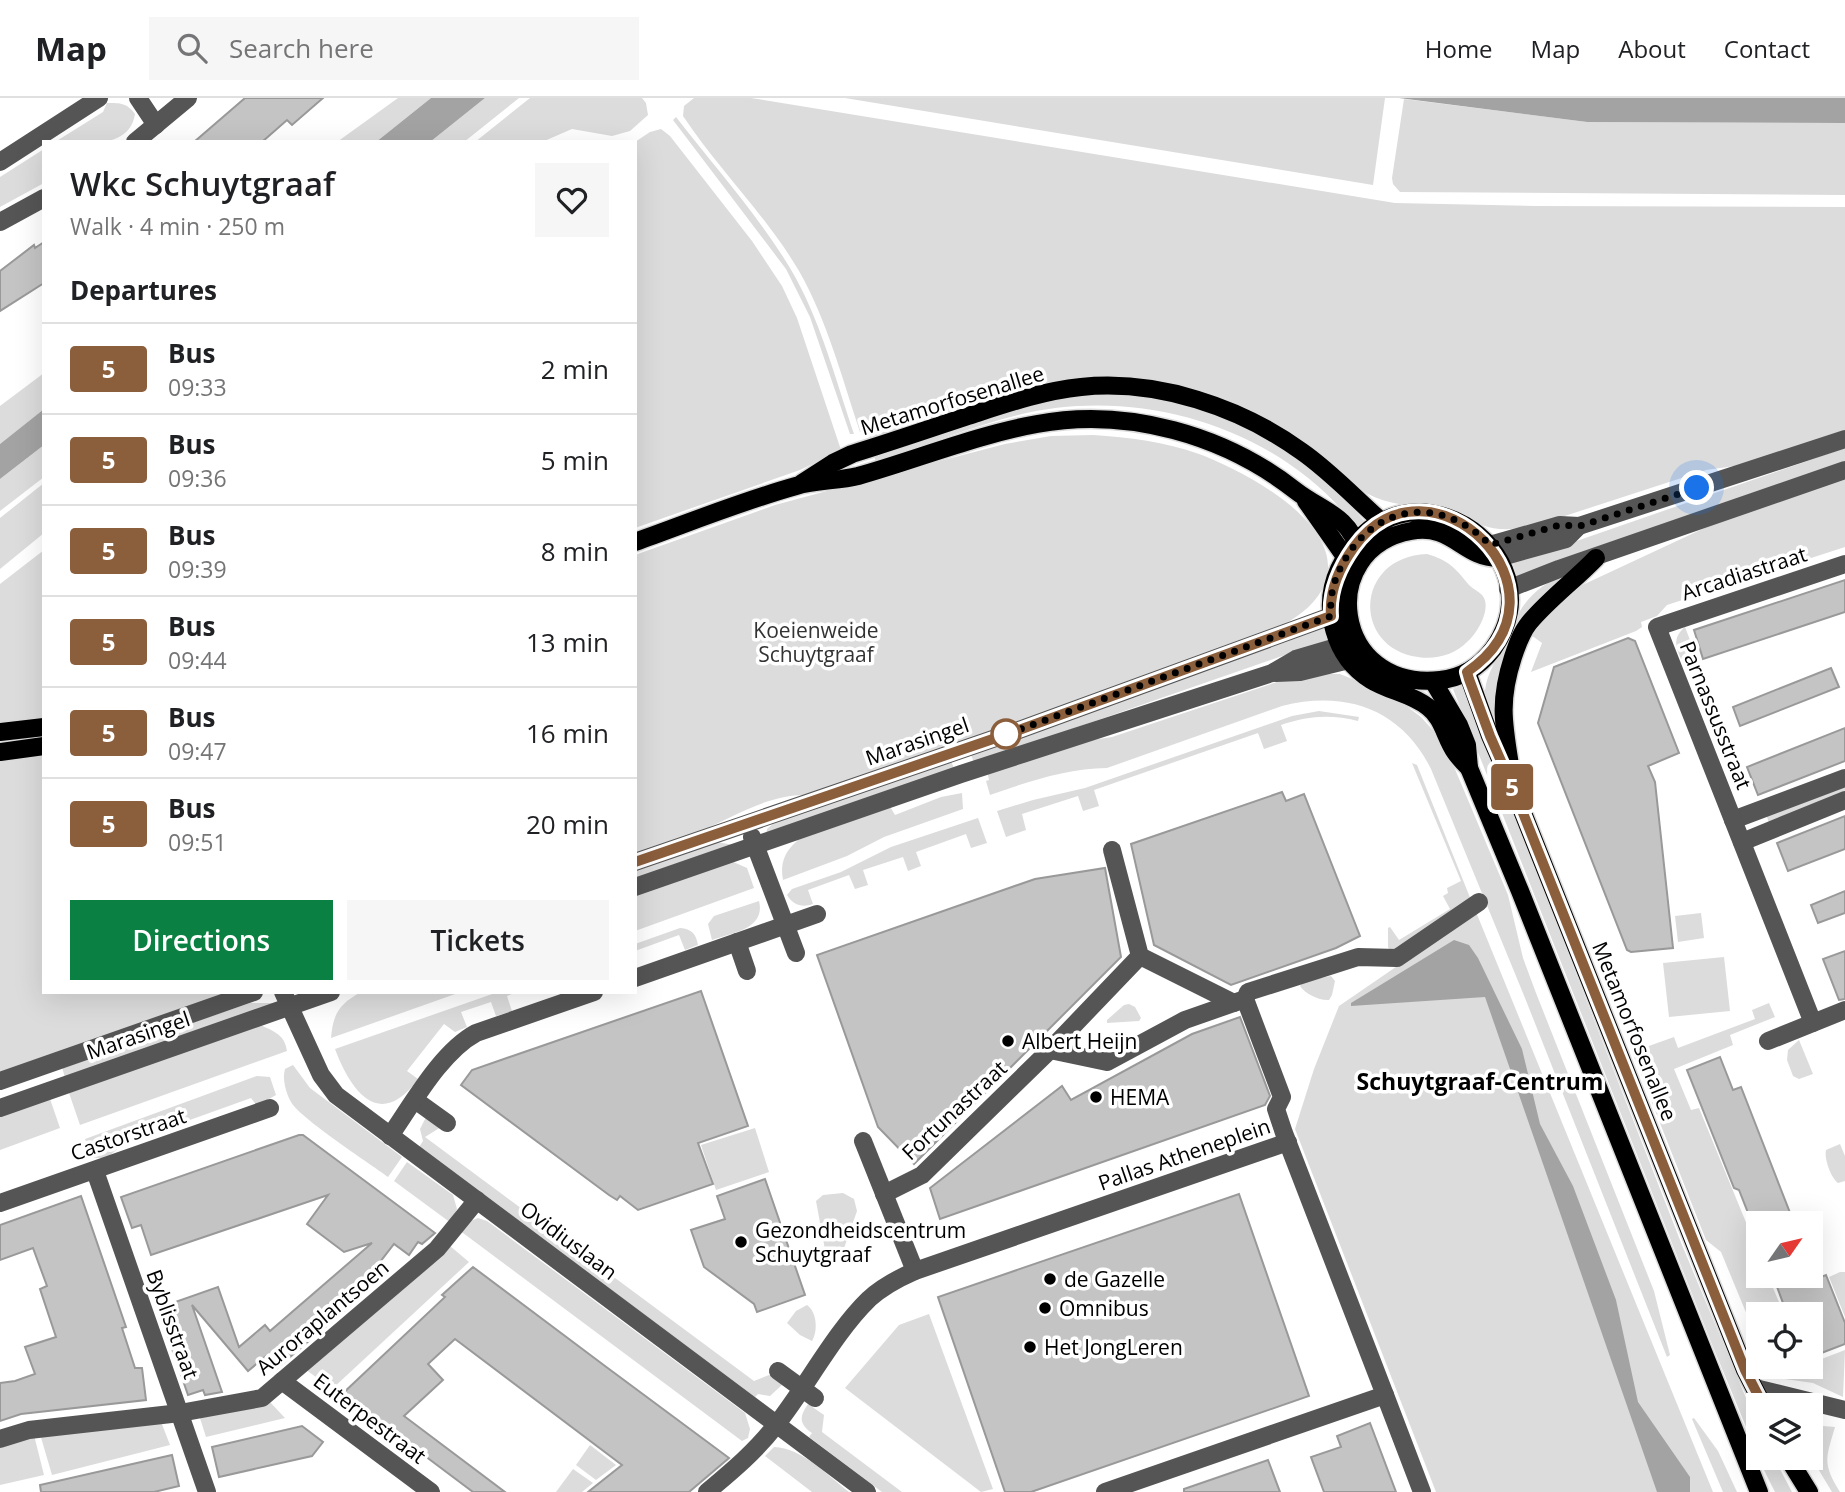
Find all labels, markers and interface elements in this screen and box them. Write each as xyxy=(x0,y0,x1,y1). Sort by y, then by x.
search box xyxy=(149,17,639,80)
text: Map xyxy=(35,26,107,71)
icon: search xyxy=(173,29,211,67)
text: Search here xyxy=(229,30,374,66)
text: Home xyxy=(1425,32,1493,65)
text: Map xyxy=(1531,32,1580,65)
text: About xyxy=(1618,32,1686,65)
text: Contact xyxy=(1724,32,1810,65)
text: Wkc Schuytgraaf xyxy=(70,161,335,206)
button: heart xyxy=(535,163,609,237)
text: Walk · 4 min · 250 m xyxy=(70,210,285,242)
text: Departures xyxy=(70,272,217,308)
text: Bus xyxy=(168,335,215,371)
text: 2 min xyxy=(541,351,609,387)
text: 5 xyxy=(102,352,115,385)
street label: Metamorfosenallee xyxy=(857,359,1047,441)
text: 09:33 xyxy=(168,371,227,403)
text: Bus xyxy=(168,426,215,462)
text: 5 min xyxy=(541,442,609,478)
text: 5 xyxy=(102,443,115,476)
text: 09:36 xyxy=(168,462,227,494)
your location xyxy=(1679,470,1714,505)
text: Bus xyxy=(168,517,215,553)
text: 8 min xyxy=(541,533,609,569)
text: 5 xyxy=(102,534,115,567)
street label: Arcadiastraat xyxy=(1678,540,1810,606)
text: 09:39 xyxy=(168,553,227,585)
text: Bus xyxy=(168,608,215,644)
park label: Koeienweide Schuytgraaf xyxy=(753,616,879,668)
text: 13 min xyxy=(526,624,609,660)
text: 5 xyxy=(102,625,115,658)
street label: Parnassusstraat xyxy=(1674,637,1758,793)
text: 09:44 xyxy=(168,644,227,676)
text: Bus xyxy=(168,699,215,735)
street label: Marasingel xyxy=(862,710,972,772)
text: 16 min xyxy=(526,715,609,751)
text: 5 xyxy=(102,716,115,749)
unlabelled marker xyxy=(991,719,1021,749)
text: 09:47 xyxy=(168,735,227,767)
line badge: 5 xyxy=(1489,764,1535,810)
text: 5 xyxy=(1505,770,1519,803)
text: Bus xyxy=(168,790,215,826)
text: 20 min xyxy=(526,806,609,842)
text: 5 xyxy=(102,807,115,840)
text: 09:51 xyxy=(168,826,227,858)
button: Directions xyxy=(70,900,333,980)
button: Tickets xyxy=(347,900,609,980)
street label: Metamorfosenallee xyxy=(1586,937,1684,1125)
street label: Marasingel xyxy=(83,1004,193,1066)
place label: Albert Heijn xyxy=(1022,1027,1138,1055)
marker: Albert Heijn xyxy=(1000,1033,1016,1049)
street label: Fortunastraat xyxy=(895,1054,1013,1166)
district label: Schuytgraaf-Centrum xyxy=(1357,1065,1603,1097)
place label: HEMA xyxy=(1110,1083,1170,1111)
marker: HEMA xyxy=(1088,1089,1104,1105)
street label: Castorstraat xyxy=(66,1101,190,1167)
street label: Pallas Atheneplein xyxy=(1094,1111,1274,1197)
street label: Ovidiuslaan xyxy=(515,1194,623,1286)
north arrow xyxy=(1746,1211,1824,1288)
map controls xyxy=(1746,1211,1823,1470)
place label: Gezondheidscentrum Schuytgraaf xyxy=(755,1216,966,1268)
marker: Gezondheidscentrum Schuytgraaf xyxy=(733,1234,749,1250)
street label: Auroraplantsoen xyxy=(250,1253,394,1381)
street label: Byblisstraat xyxy=(140,1265,206,1383)
place label: de Gazelle xyxy=(1064,1265,1165,1293)
marker: de Gazelle xyxy=(1042,1271,1058,1287)
place label: Omnibus xyxy=(1059,1294,1149,1322)
marker: Omnibus xyxy=(1037,1300,1053,1316)
button: locate xyxy=(1746,1302,1823,1379)
place label: Het JongLeren xyxy=(1044,1333,1183,1361)
marker: Het JongLeren xyxy=(1022,1339,1038,1355)
street label: Euterpestraat xyxy=(308,1367,432,1469)
button: layers xyxy=(1746,1393,1823,1470)

